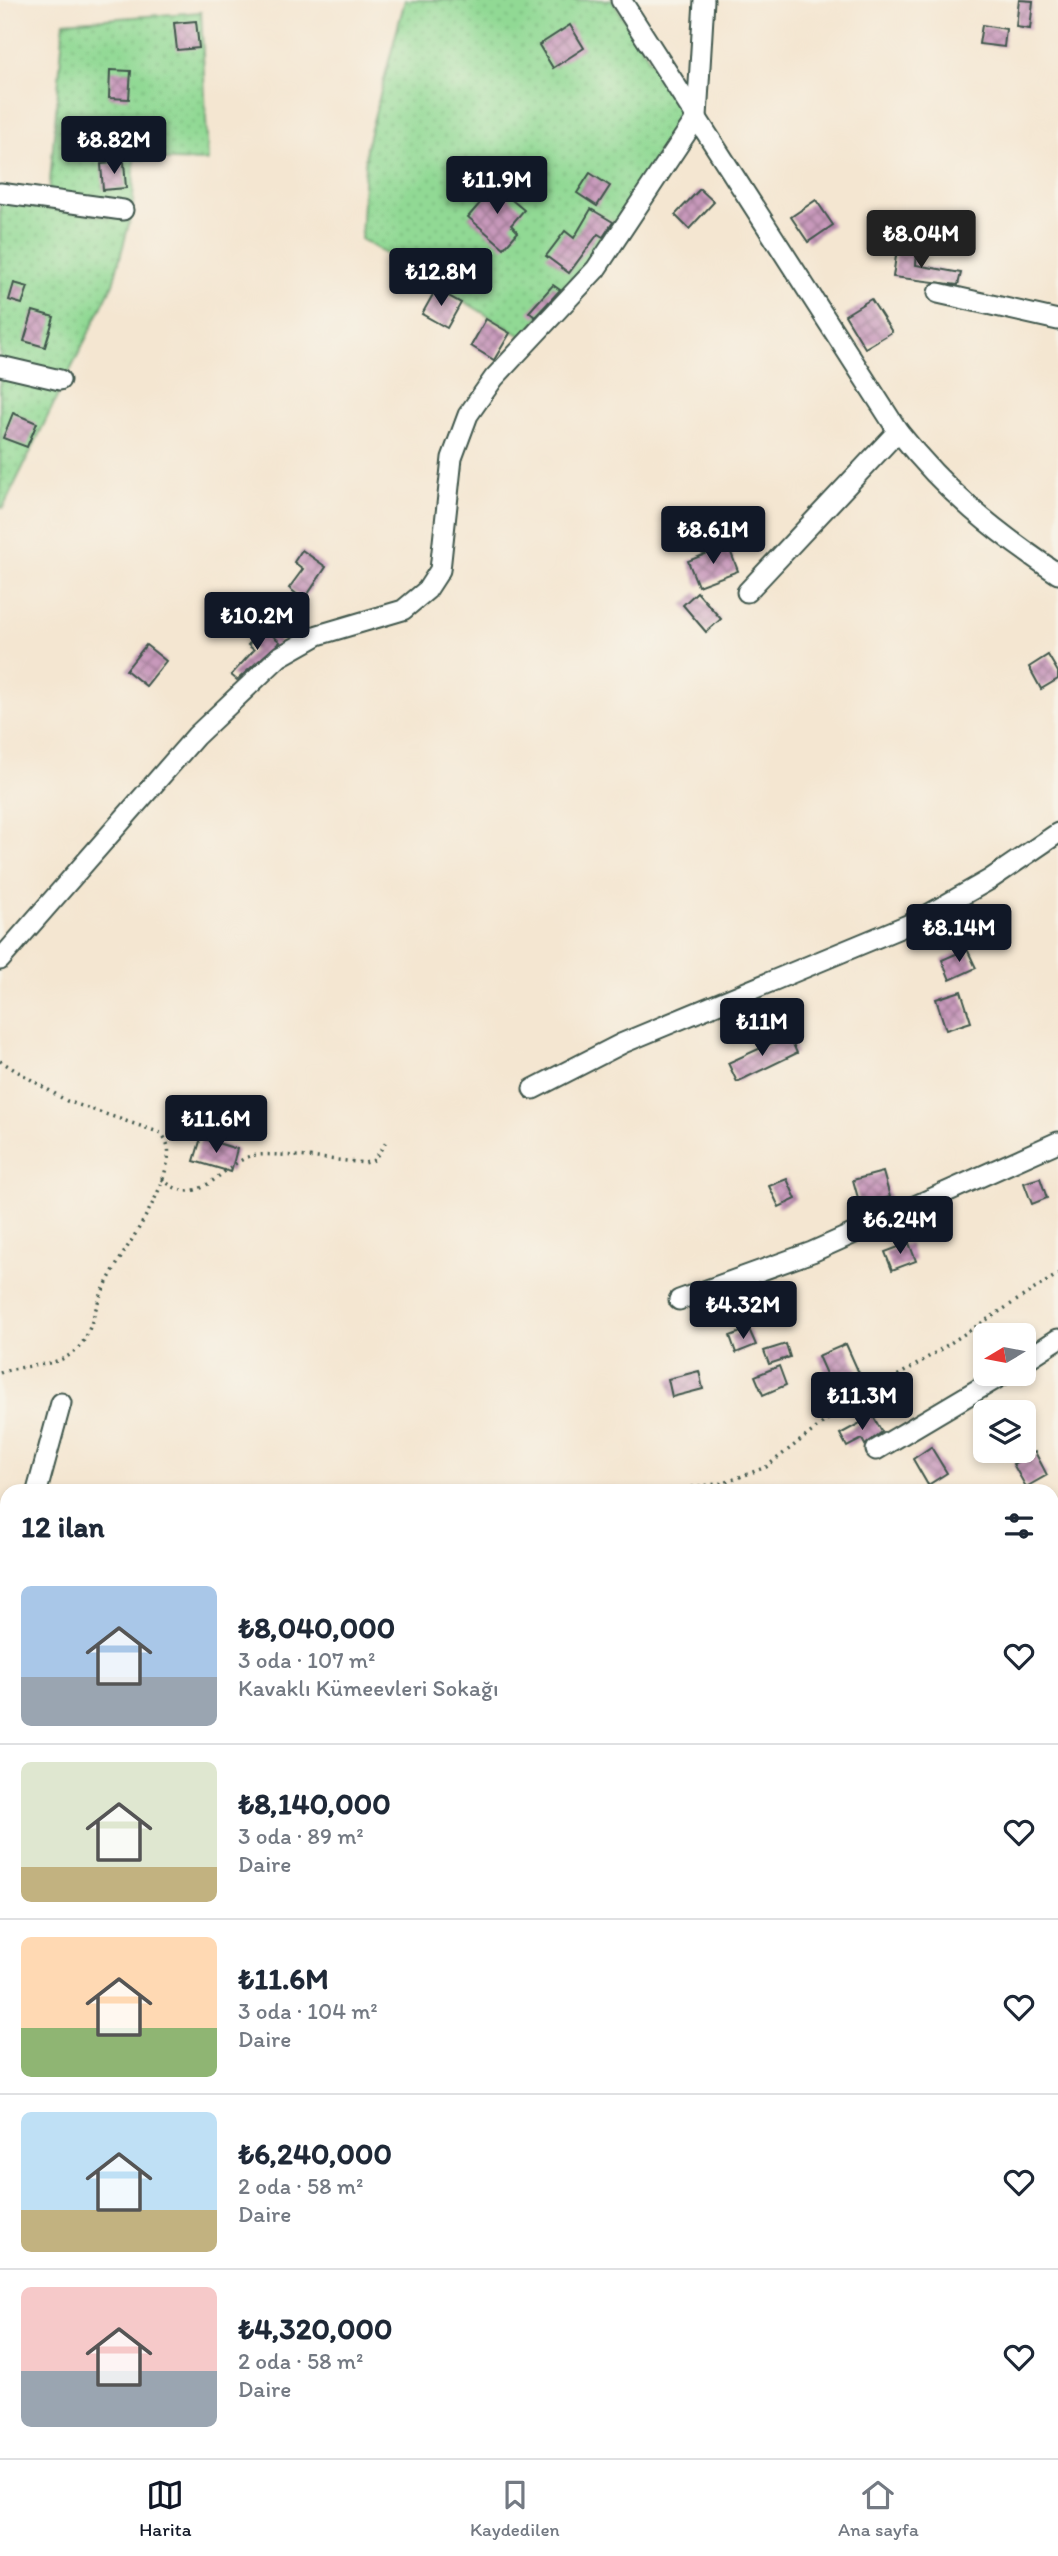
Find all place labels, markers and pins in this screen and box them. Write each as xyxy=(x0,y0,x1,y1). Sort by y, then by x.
pin: ₺8.82M xyxy=(57,116,171,176)
pin: ₺11.9M xyxy=(440,156,554,216)
pin: ₺8.04M xyxy=(864,210,978,270)
pin: ₺12.8M xyxy=(384,248,498,308)
pin: ₺8.61M xyxy=(656,506,770,566)
pin: ₺10.2M xyxy=(200,592,314,652)
pin: ₺8.14M xyxy=(902,904,1016,964)
pin: ₺11M xyxy=(721,998,803,1058)
pin: ₺11.6M xyxy=(159,1096,273,1155)
pin: ₺6.24M xyxy=(843,1196,957,1256)
pin: ₺4.32M xyxy=(686,1282,800,1341)
pin: ₺11.3M xyxy=(805,1372,919,1432)

